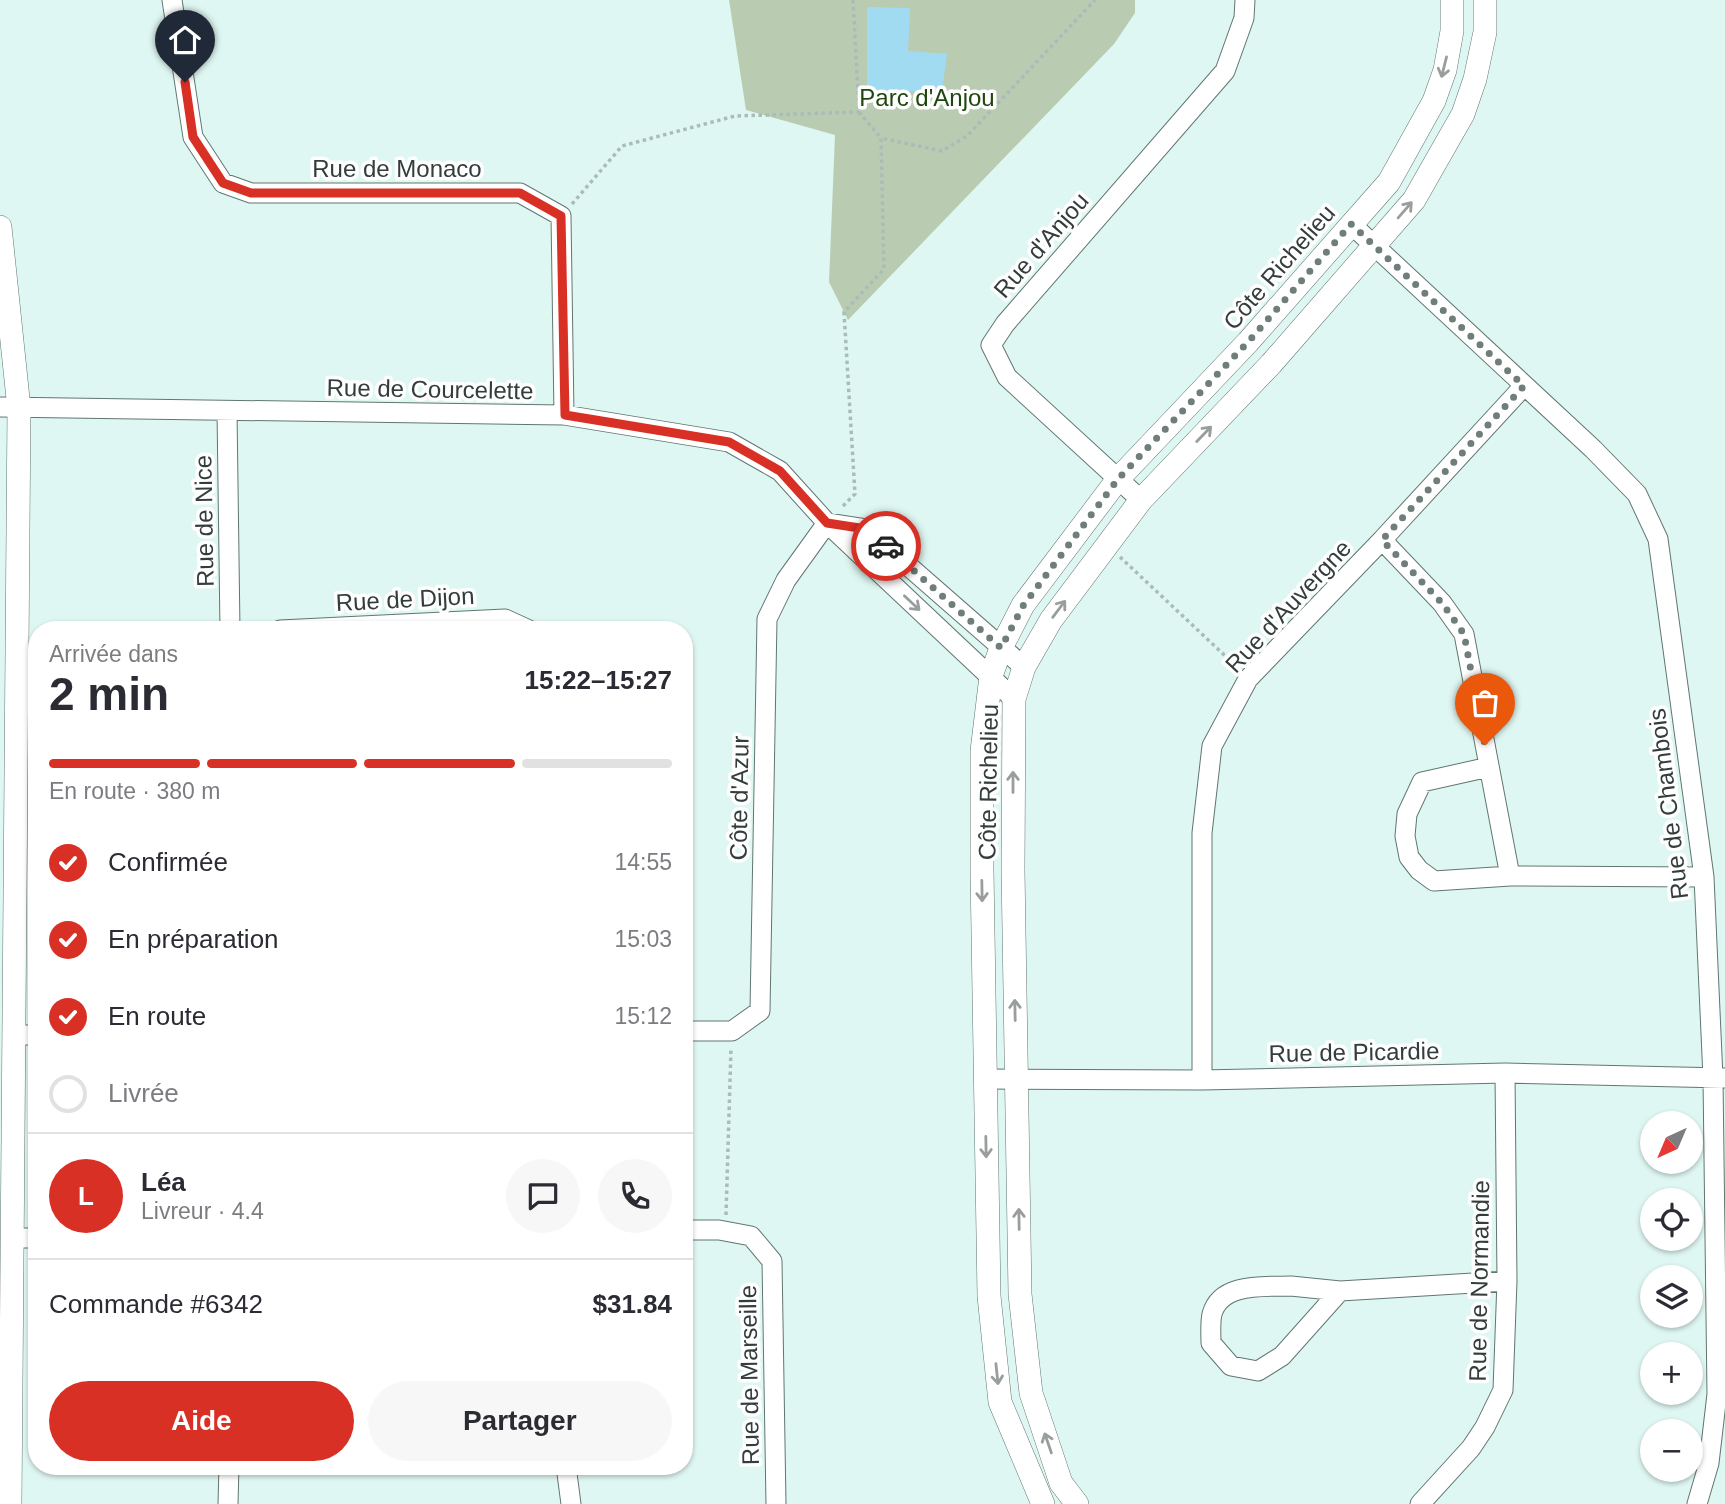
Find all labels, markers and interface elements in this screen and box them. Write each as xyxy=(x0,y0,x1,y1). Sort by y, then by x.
pin xyxy=(155,10,215,82)
icon: home xyxy=(166,21,204,59)
one-way arrow xyxy=(1437,56,1450,78)
park label: Parc d'Anjou xyxy=(859,84,995,111)
street label: Rue de Monaco xyxy=(312,155,482,182)
street label: Rue d'Anjou xyxy=(988,187,1094,303)
street label: Côte Richelieu xyxy=(1218,199,1340,335)
one-way arrow xyxy=(1397,201,1413,219)
street label: Rue de Courcelette xyxy=(326,374,534,404)
one-way arrow xyxy=(1196,426,1213,443)
street label: Rue de Nice xyxy=(189,455,219,587)
courier xyxy=(851,511,921,581)
icon: car xyxy=(867,527,905,565)
street label: Rue d'Auvergne xyxy=(1220,534,1356,678)
street label: Rue de Dijon xyxy=(335,582,475,616)
one-way arrow xyxy=(903,594,920,611)
one-way arrow xyxy=(1052,600,1066,619)
text: Arrivée dans xyxy=(49,641,178,667)
text: 15:22–15:27 xyxy=(525,665,672,695)
text: 2 min xyxy=(49,668,169,720)
pin xyxy=(1455,673,1515,745)
icon: bag xyxy=(1466,684,1504,722)
street label: Côte Richelieu xyxy=(973,704,1003,860)
street label: Rue de Chambois xyxy=(1643,707,1693,901)
street label: Côte d'Azur xyxy=(724,735,754,861)
one-way arrow xyxy=(1006,771,1020,794)
text: En route · 380 m xyxy=(49,778,220,804)
icon: check xyxy=(49,844,87,882)
text: Confirmée xyxy=(108,847,228,877)
text: 14:55 xyxy=(614,849,672,875)
one-way arrow xyxy=(975,879,989,902)
icon: check xyxy=(49,921,87,959)
text: En préparation xyxy=(108,924,279,954)
text: 15:03 xyxy=(614,926,672,952)
icon: check xyxy=(49,998,87,1036)
one-way arrow xyxy=(1008,999,1022,1022)
text: En route xyxy=(108,1001,206,1031)
text: 15:12 xyxy=(614,1003,672,1029)
street label: Rue de Picardie xyxy=(1268,1037,1440,1067)
text: Livrée xyxy=(108,1078,179,1108)
north arrow xyxy=(1640,1111,1703,1174)
map controls xyxy=(1640,1111,1703,1482)
one-way arrow xyxy=(979,1135,993,1158)
button: chat xyxy=(506,1159,580,1233)
button: phone xyxy=(598,1159,672,1233)
text: Léa xyxy=(141,1167,186,1197)
street label: Rue de Normandie xyxy=(1464,1180,1494,1382)
text: L xyxy=(78,1181,94,1211)
button: locate xyxy=(1640,1188,1703,1251)
text: Livreur · 4.4 xyxy=(141,1198,264,1224)
one-way arrow xyxy=(1012,1208,1025,1231)
button: layers xyxy=(1640,1265,1703,1328)
street label: Rue de Marseille xyxy=(734,1285,764,1465)
text: Commande #6342 xyxy=(49,1289,263,1319)
text: $31.84 xyxy=(592,1289,672,1319)
button: + xyxy=(1640,1342,1703,1405)
one-way arrow xyxy=(991,1362,1004,1385)
button: Aide xyxy=(49,1381,354,1461)
button: Partager xyxy=(368,1381,672,1461)
button: − xyxy=(1640,1419,1703,1482)
one-way arrow xyxy=(1041,1432,1054,1454)

